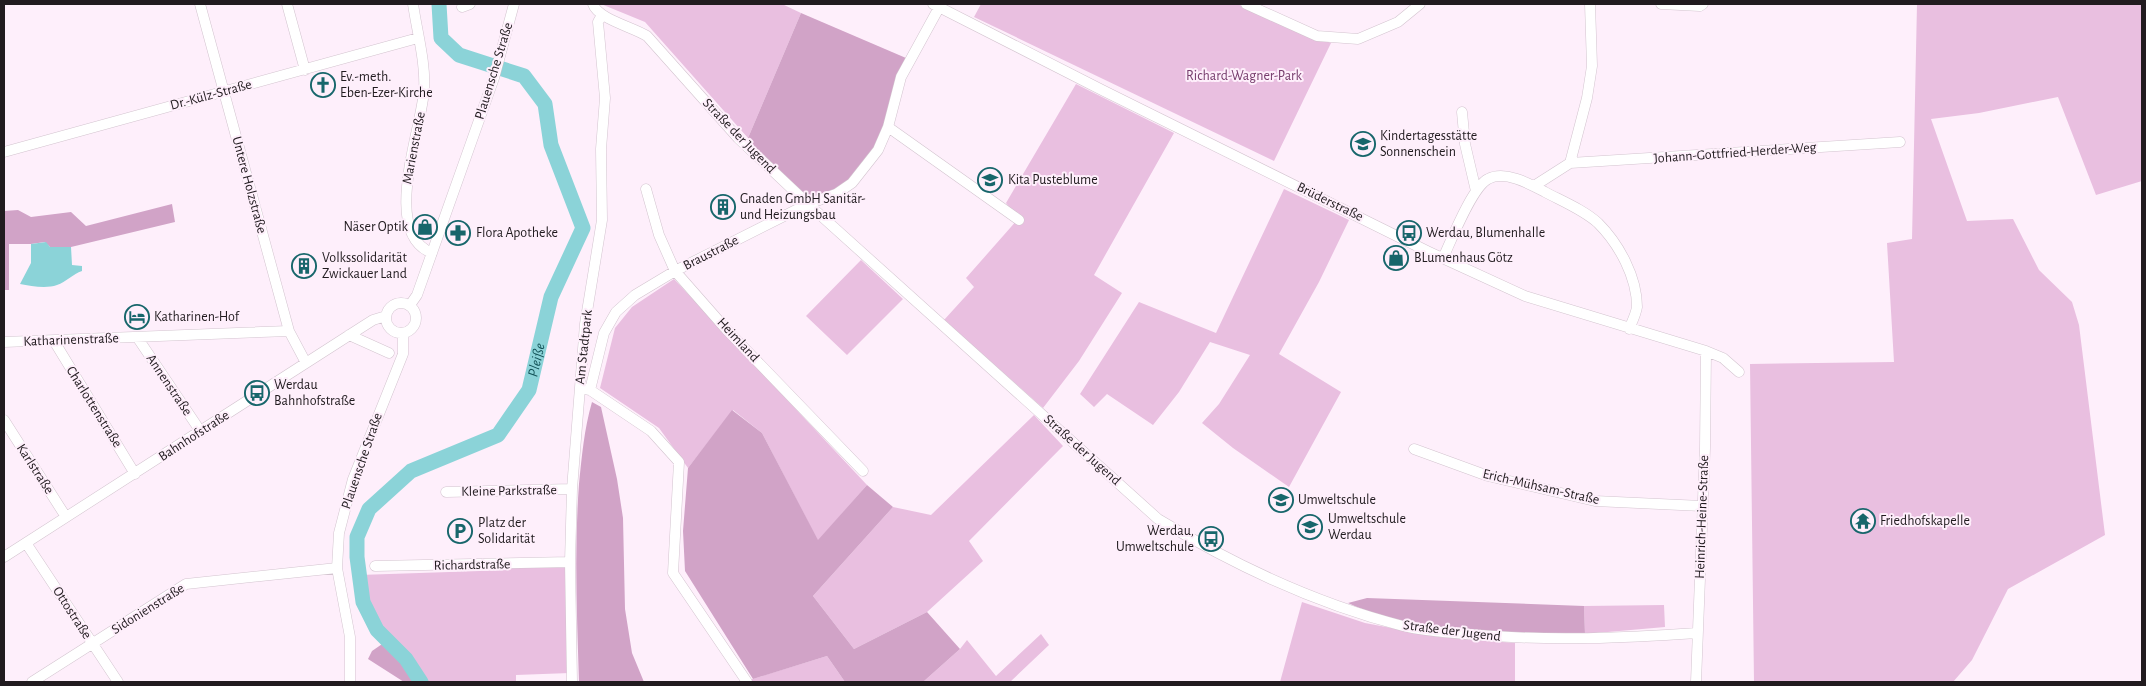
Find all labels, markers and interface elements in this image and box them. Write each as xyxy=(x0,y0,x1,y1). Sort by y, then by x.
street label: Plauensche Straße xyxy=(473,21,515,121)
park label: Richard-Wagner-Park xyxy=(1186,69,1303,83)
place label: Ev.-meth. Eben-Ezer-Kirche xyxy=(340,70,433,100)
church icon: Ev.-meth. Eben-Ezer-Kirche xyxy=(310,72,336,98)
street label: Dr.-Külz-Straße xyxy=(169,77,253,113)
street label: Straße der Jugend xyxy=(700,96,778,176)
street label: Marienstraße xyxy=(400,111,428,185)
place label: Kindertagesstätte Sonnenschein xyxy=(1380,129,1477,159)
school or university icon: Kindertagesstätte Sonnenschein xyxy=(1350,131,1376,157)
street label: Untere Holzstraße xyxy=(229,135,269,235)
street label: Johann-Gottfried-Herder-Weg xyxy=(1653,140,1817,166)
school or university icon: Kita Pusteblume xyxy=(977,167,1003,193)
place label: Kita Pusteblume xyxy=(1008,173,1098,187)
street label: Brüderstraße xyxy=(1295,180,1365,224)
place label: Gnaden GmbH Sanitär- und Heizungsbau xyxy=(740,192,866,222)
building icon: Gnaden GmbH Sanitär- und Heizungsbau xyxy=(710,194,736,220)
shop icon: Näser Optik xyxy=(412,214,438,240)
place label: Näser Optik xyxy=(344,220,409,234)
pharmacy icon: Flora Apotheke xyxy=(445,220,471,246)
bus stop icon: Werdau, Blumenhalle xyxy=(1396,220,1422,246)
place label: Flora Apotheke xyxy=(476,226,558,240)
place label: Werdau, Blumenhalle xyxy=(1426,226,1545,240)
street label: Braustraße xyxy=(681,233,741,273)
shop icon: BLumenhaus Götz xyxy=(1383,245,1409,271)
place label: Volkssolidarität Zwickauer Land xyxy=(322,251,407,281)
place label: BLumenhaus Götz xyxy=(1414,251,1513,265)
building icon: Volkssolidarität Zwickauer Land xyxy=(291,253,317,279)
hotel icon: Katharinen-Hof xyxy=(124,304,150,330)
street label: Am Stadtpark xyxy=(573,308,595,385)
place label: Katharinen-Hof xyxy=(154,310,240,324)
street label: Heimland xyxy=(714,315,762,365)
street label: Katharinenstraße xyxy=(23,331,119,349)
water label: Pleiße xyxy=(525,341,547,378)
street label: Annenstraße xyxy=(143,352,195,418)
street label: Charlottenstraße xyxy=(63,364,125,450)
place label: Werdau Bahnhofstraße xyxy=(274,378,355,408)
bus stop icon: Werdau Bahnhofstraße xyxy=(244,380,270,406)
street label: Bahnhofstraße xyxy=(156,408,232,464)
street label: Plauensche Straße xyxy=(339,411,385,511)
street label: Straße der Jugend xyxy=(1041,412,1123,488)
street label: Karlstraße xyxy=(14,441,56,497)
street label: Heinrich-Heine-Straße xyxy=(1693,455,1711,579)
street label: Erich-Mühsam-Straße xyxy=(1481,467,1601,507)
street label: Kleine Parkstraße xyxy=(461,483,557,499)
school or university icon: Umweltschule xyxy=(1268,487,1294,513)
place label: Umweltschule xyxy=(1298,493,1376,507)
temple icon: Friedhofskapelle xyxy=(1850,508,1876,534)
place label: Umweltschule Werdau xyxy=(1328,512,1406,542)
school or university icon: Umweltschule Werdau xyxy=(1297,514,1323,540)
place label: Friedhofskapelle xyxy=(1880,514,1970,528)
place label: Platz der Solidarität xyxy=(478,516,535,546)
parking icon: Platz der Solidarität xyxy=(447,518,473,544)
place label: Werdau, Umweltschule xyxy=(1116,524,1194,554)
bus stop icon: Werdau, Umweltschule xyxy=(1198,526,1224,552)
street label: Richardstraße xyxy=(434,557,510,573)
street label: Sidonienstraße xyxy=(109,581,187,637)
street label: Ottostraße xyxy=(50,584,94,642)
street label: Straße der Jugend xyxy=(1402,618,1502,644)

